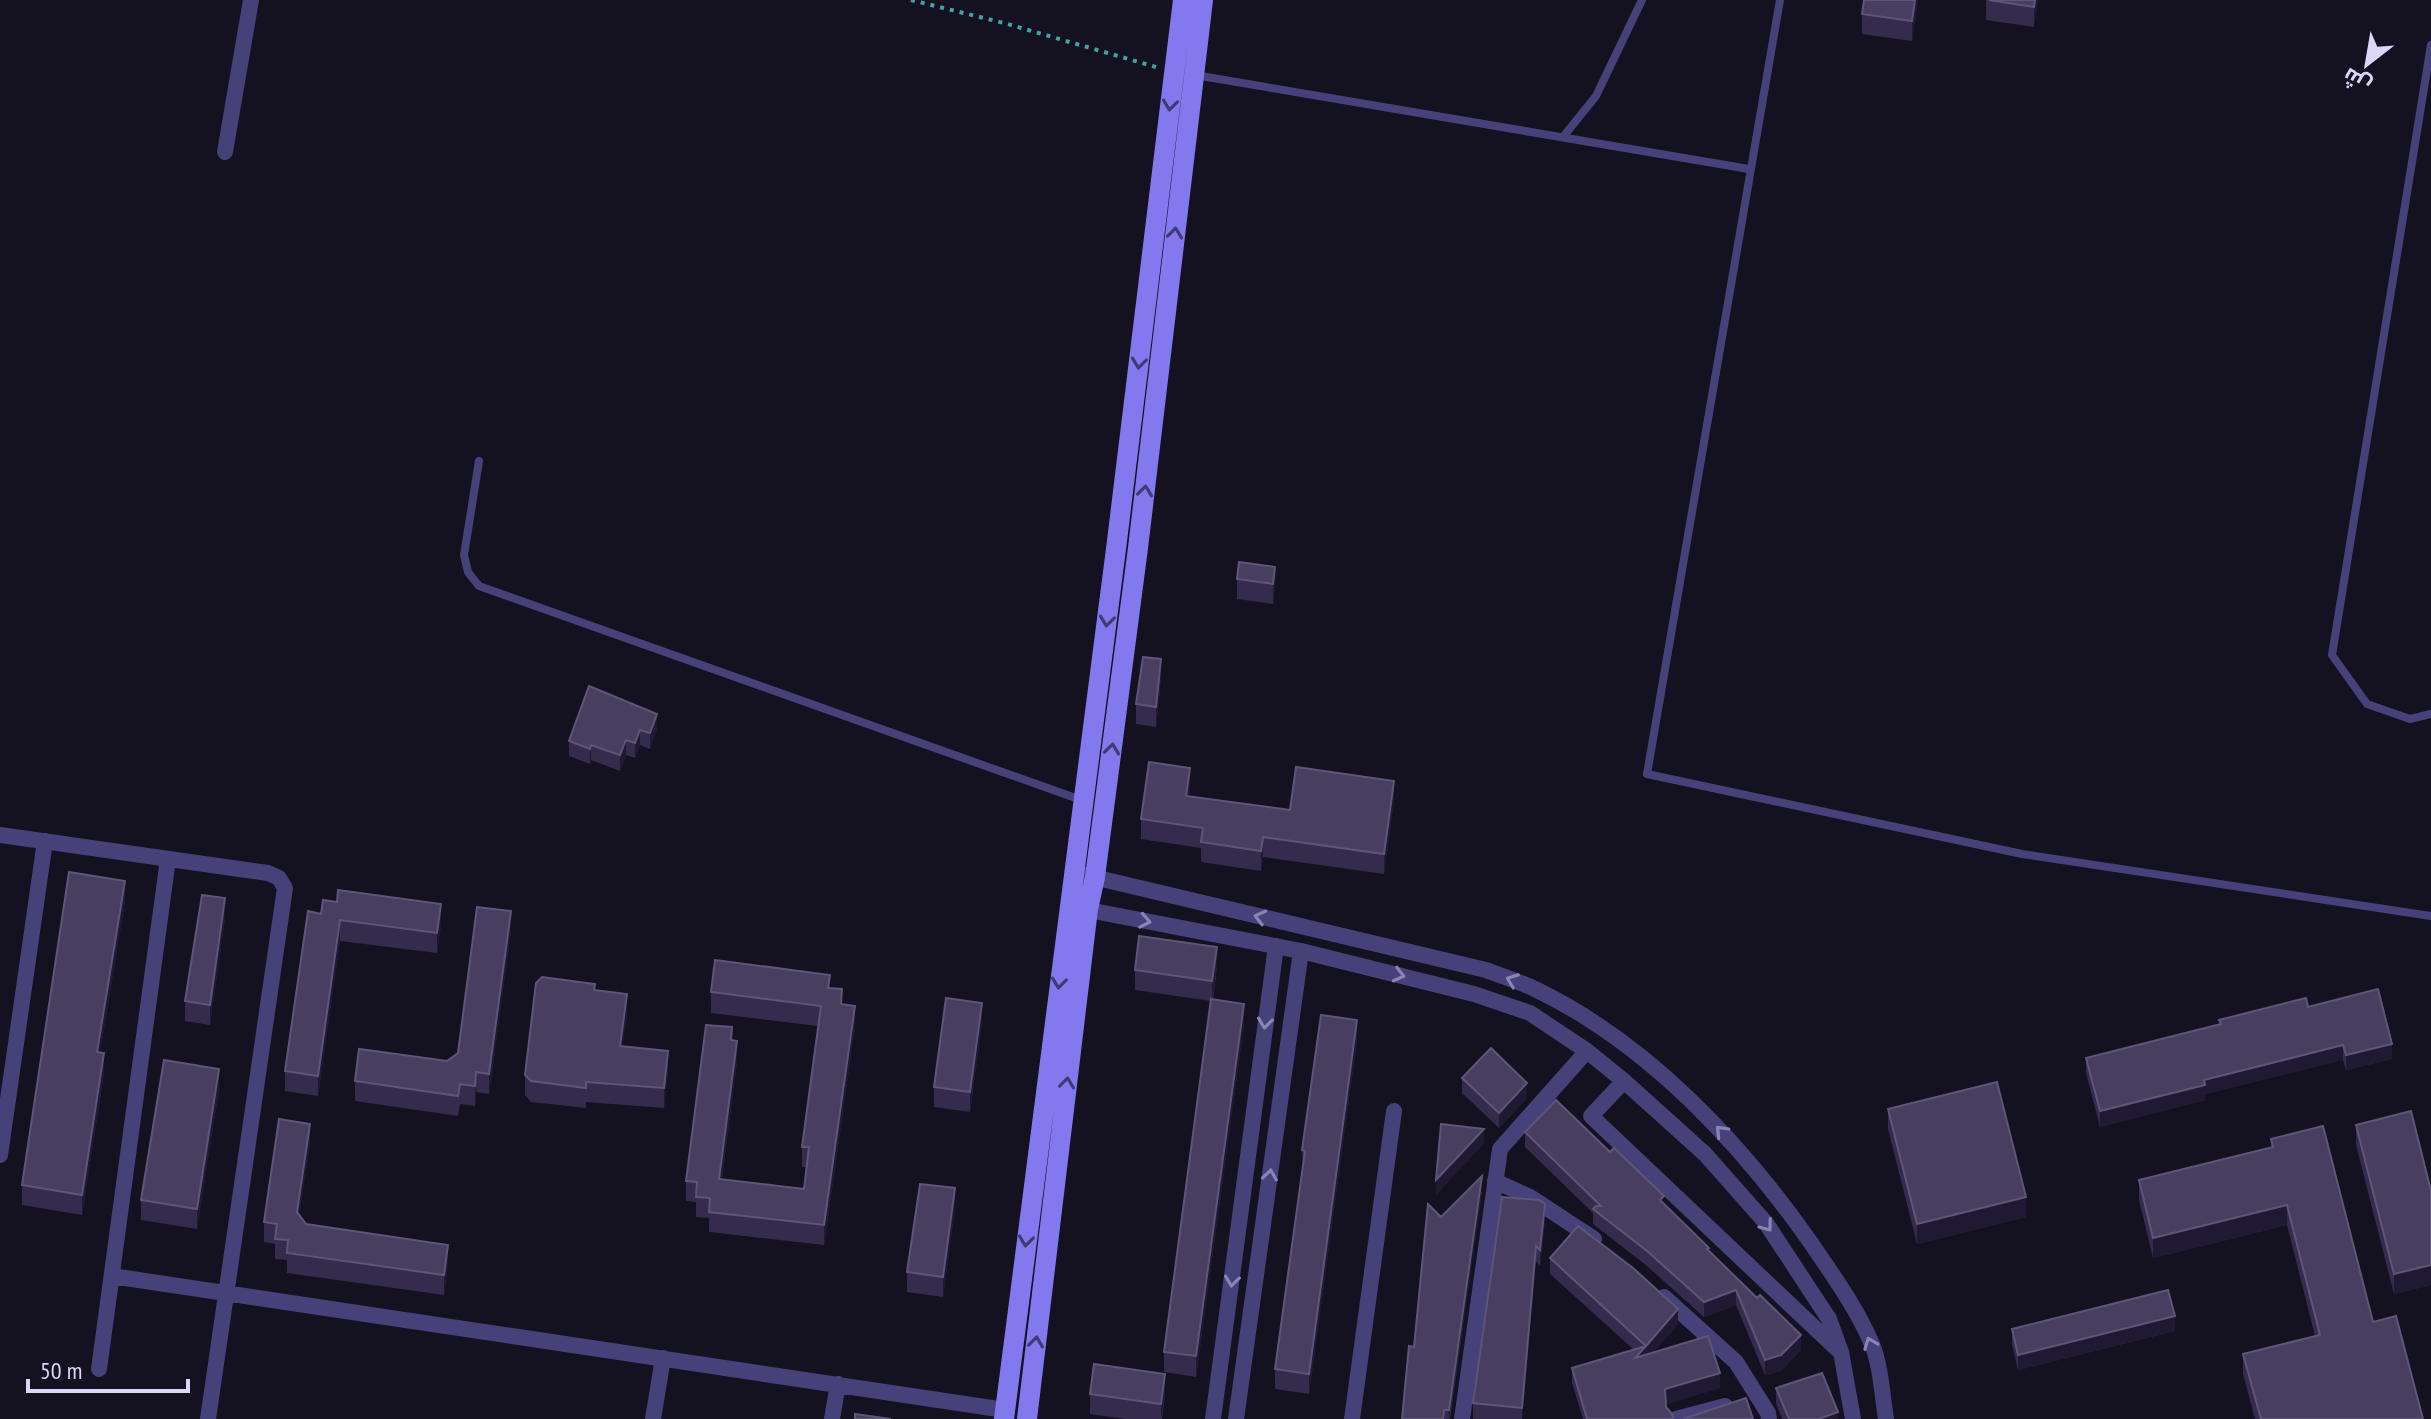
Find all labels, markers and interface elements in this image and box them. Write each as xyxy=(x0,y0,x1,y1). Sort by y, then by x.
north arrow xyxy=(2327,24,2407,104)
text: ش xyxy=(2337,62,2376,100)
one-way arrow xyxy=(1161,99,1178,112)
one-way arrow xyxy=(1167,226,1184,239)
one-way arrow xyxy=(1130,357,1147,370)
one-way arrow xyxy=(1136,485,1153,498)
one-way arrow xyxy=(1099,615,1116,628)
one-way arrow xyxy=(1103,742,1120,755)
one-way arrow xyxy=(1254,909,1268,926)
one-way arrow xyxy=(1139,911,1152,928)
one-way arrow xyxy=(1392,966,1406,983)
one-way arrow xyxy=(1506,973,1520,990)
one-way arrow xyxy=(1051,976,1068,990)
one-way arrow xyxy=(1257,1017,1274,1030)
one-way arrow xyxy=(1058,1077,1075,1090)
one-way arrow xyxy=(1716,1126,1730,1140)
one-way arrow xyxy=(1261,1168,1278,1182)
one-way arrow xyxy=(1757,1217,1772,1232)
one-way arrow xyxy=(1018,1235,1035,1248)
one-way arrow xyxy=(1223,1275,1240,1288)
one-way arrow xyxy=(1027,1335,1044,1348)
one-way arrow xyxy=(1863,1337,1879,1351)
scale bar xyxy=(28,1343,188,1393)
text: 50 m xyxy=(40,1355,82,1386)

